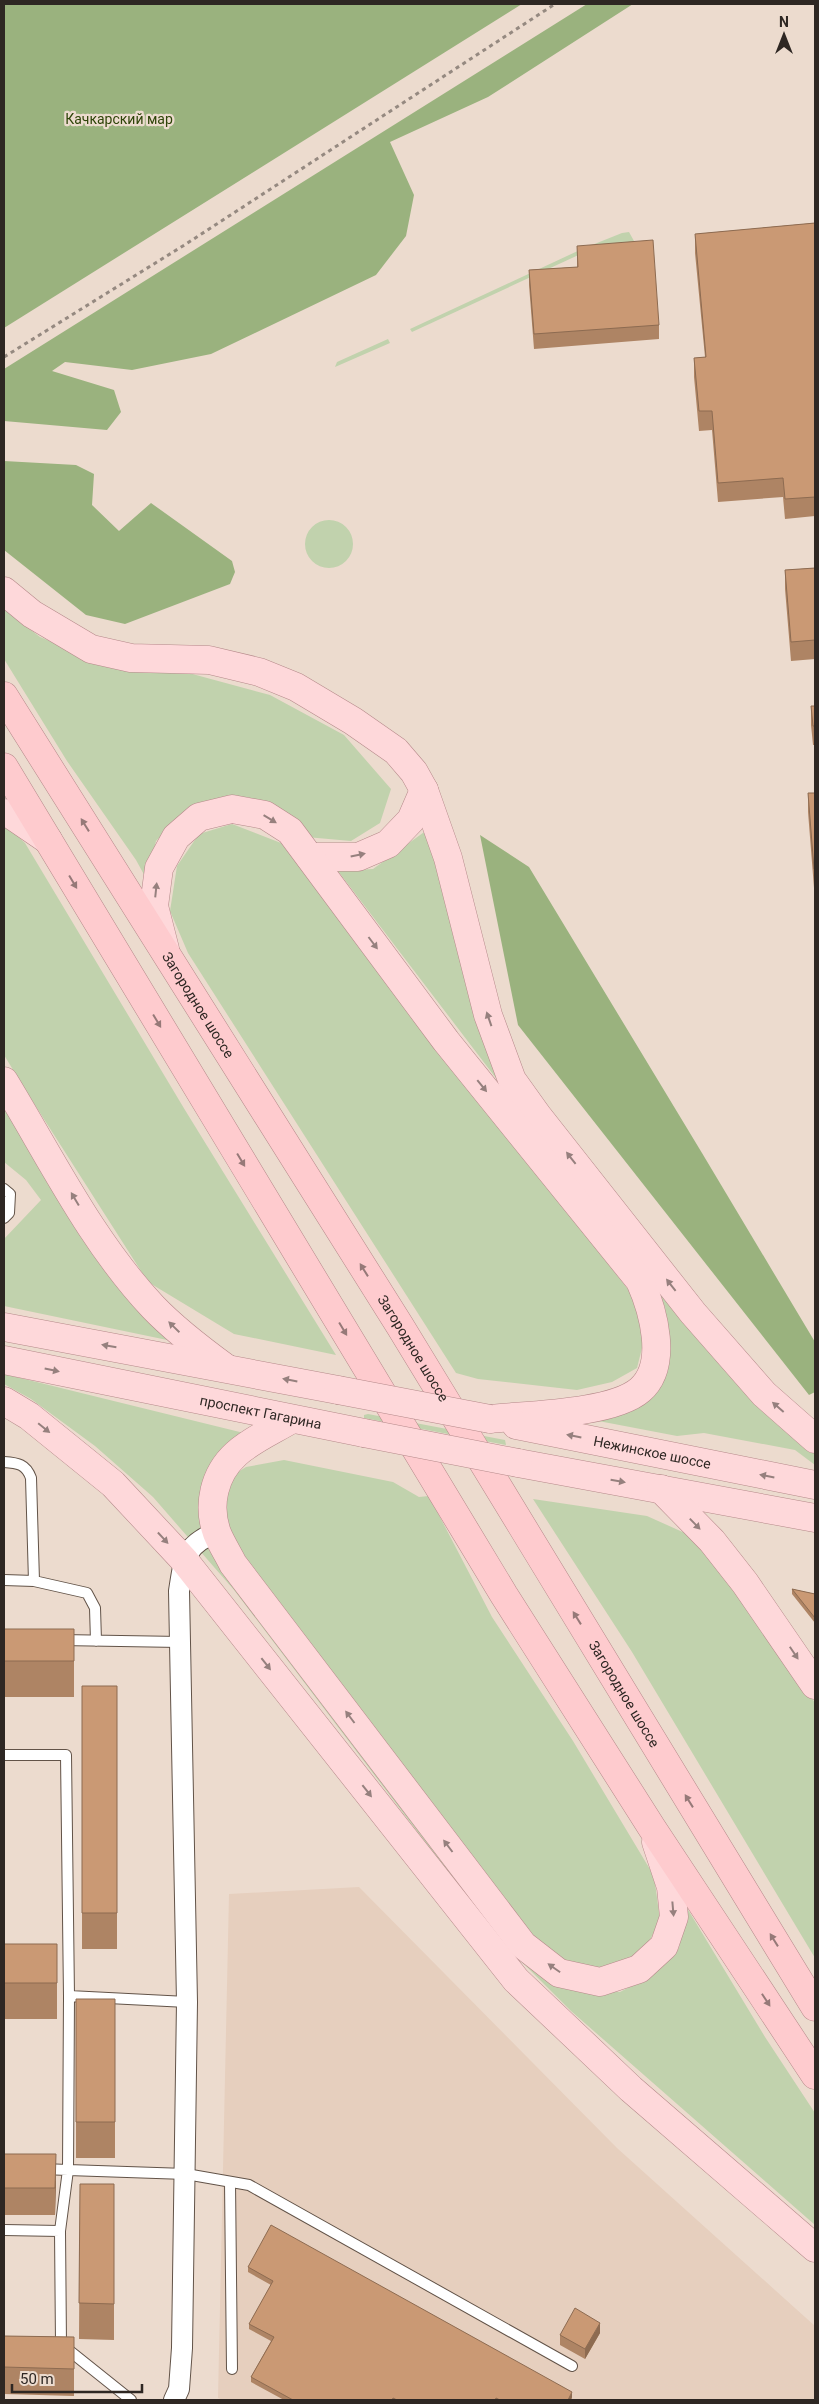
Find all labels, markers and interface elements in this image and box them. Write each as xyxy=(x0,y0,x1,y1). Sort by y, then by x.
north arrow xyxy=(759,10,809,60)
text: N xyxy=(779,14,789,30)
park label: Качкарский мар xyxy=(65,111,173,127)
one-way arrow xyxy=(264,814,277,823)
one-way arrow xyxy=(80,818,90,832)
one-way arrow xyxy=(351,851,366,859)
one-way arrow xyxy=(69,875,78,888)
one-way arrow xyxy=(152,882,160,898)
one-way arrow xyxy=(368,936,378,950)
street label: Загородное шоссе xyxy=(159,949,237,1061)
one-way arrow xyxy=(485,1011,493,1026)
one-way arrow xyxy=(153,1014,162,1027)
one-way arrow xyxy=(477,1079,488,1092)
one-way arrow xyxy=(565,1151,576,1164)
one-way arrow xyxy=(236,1154,245,1167)
one-way arrow xyxy=(70,1192,79,1205)
one-way arrow xyxy=(360,1264,369,1277)
one-way arrow xyxy=(666,1279,677,1292)
street label: Загородное шоссе xyxy=(375,1292,452,1404)
one-way arrow xyxy=(168,1321,180,1333)
one-way arrow xyxy=(338,1323,347,1336)
one-way arrow xyxy=(101,1342,116,1350)
one-way arrow xyxy=(44,1366,60,1374)
one-way arrow xyxy=(282,1376,298,1384)
street label: проспект Гагарина xyxy=(199,1392,323,1432)
one-way arrow xyxy=(773,1401,785,1413)
one-way arrow xyxy=(37,1422,50,1433)
one-way arrow xyxy=(565,1432,581,1440)
street label: Нежинское шоссе xyxy=(592,1433,712,1472)
one-way arrow xyxy=(759,1471,775,1479)
one-way arrow xyxy=(610,1477,626,1485)
one-way arrow xyxy=(689,1517,701,1529)
one-way arrow xyxy=(157,1531,169,1543)
one-way arrow xyxy=(572,1612,581,1625)
street label: Загородное шоссе xyxy=(586,1638,663,1750)
one-way arrow xyxy=(789,1646,799,1659)
one-way arrow xyxy=(261,1657,271,1670)
one-way arrow xyxy=(344,1711,355,1724)
one-way arrow xyxy=(361,1784,372,1797)
one-way arrow xyxy=(685,1795,694,1808)
one-way arrow xyxy=(443,1839,453,1853)
one-way arrow xyxy=(669,1901,677,1917)
one-way arrow xyxy=(769,1933,779,1947)
one-way arrow xyxy=(547,1963,561,1973)
one-way arrow xyxy=(761,1994,771,2007)
scale bar xyxy=(12,2362,142,2394)
text: 50 m xyxy=(20,2370,54,2388)

